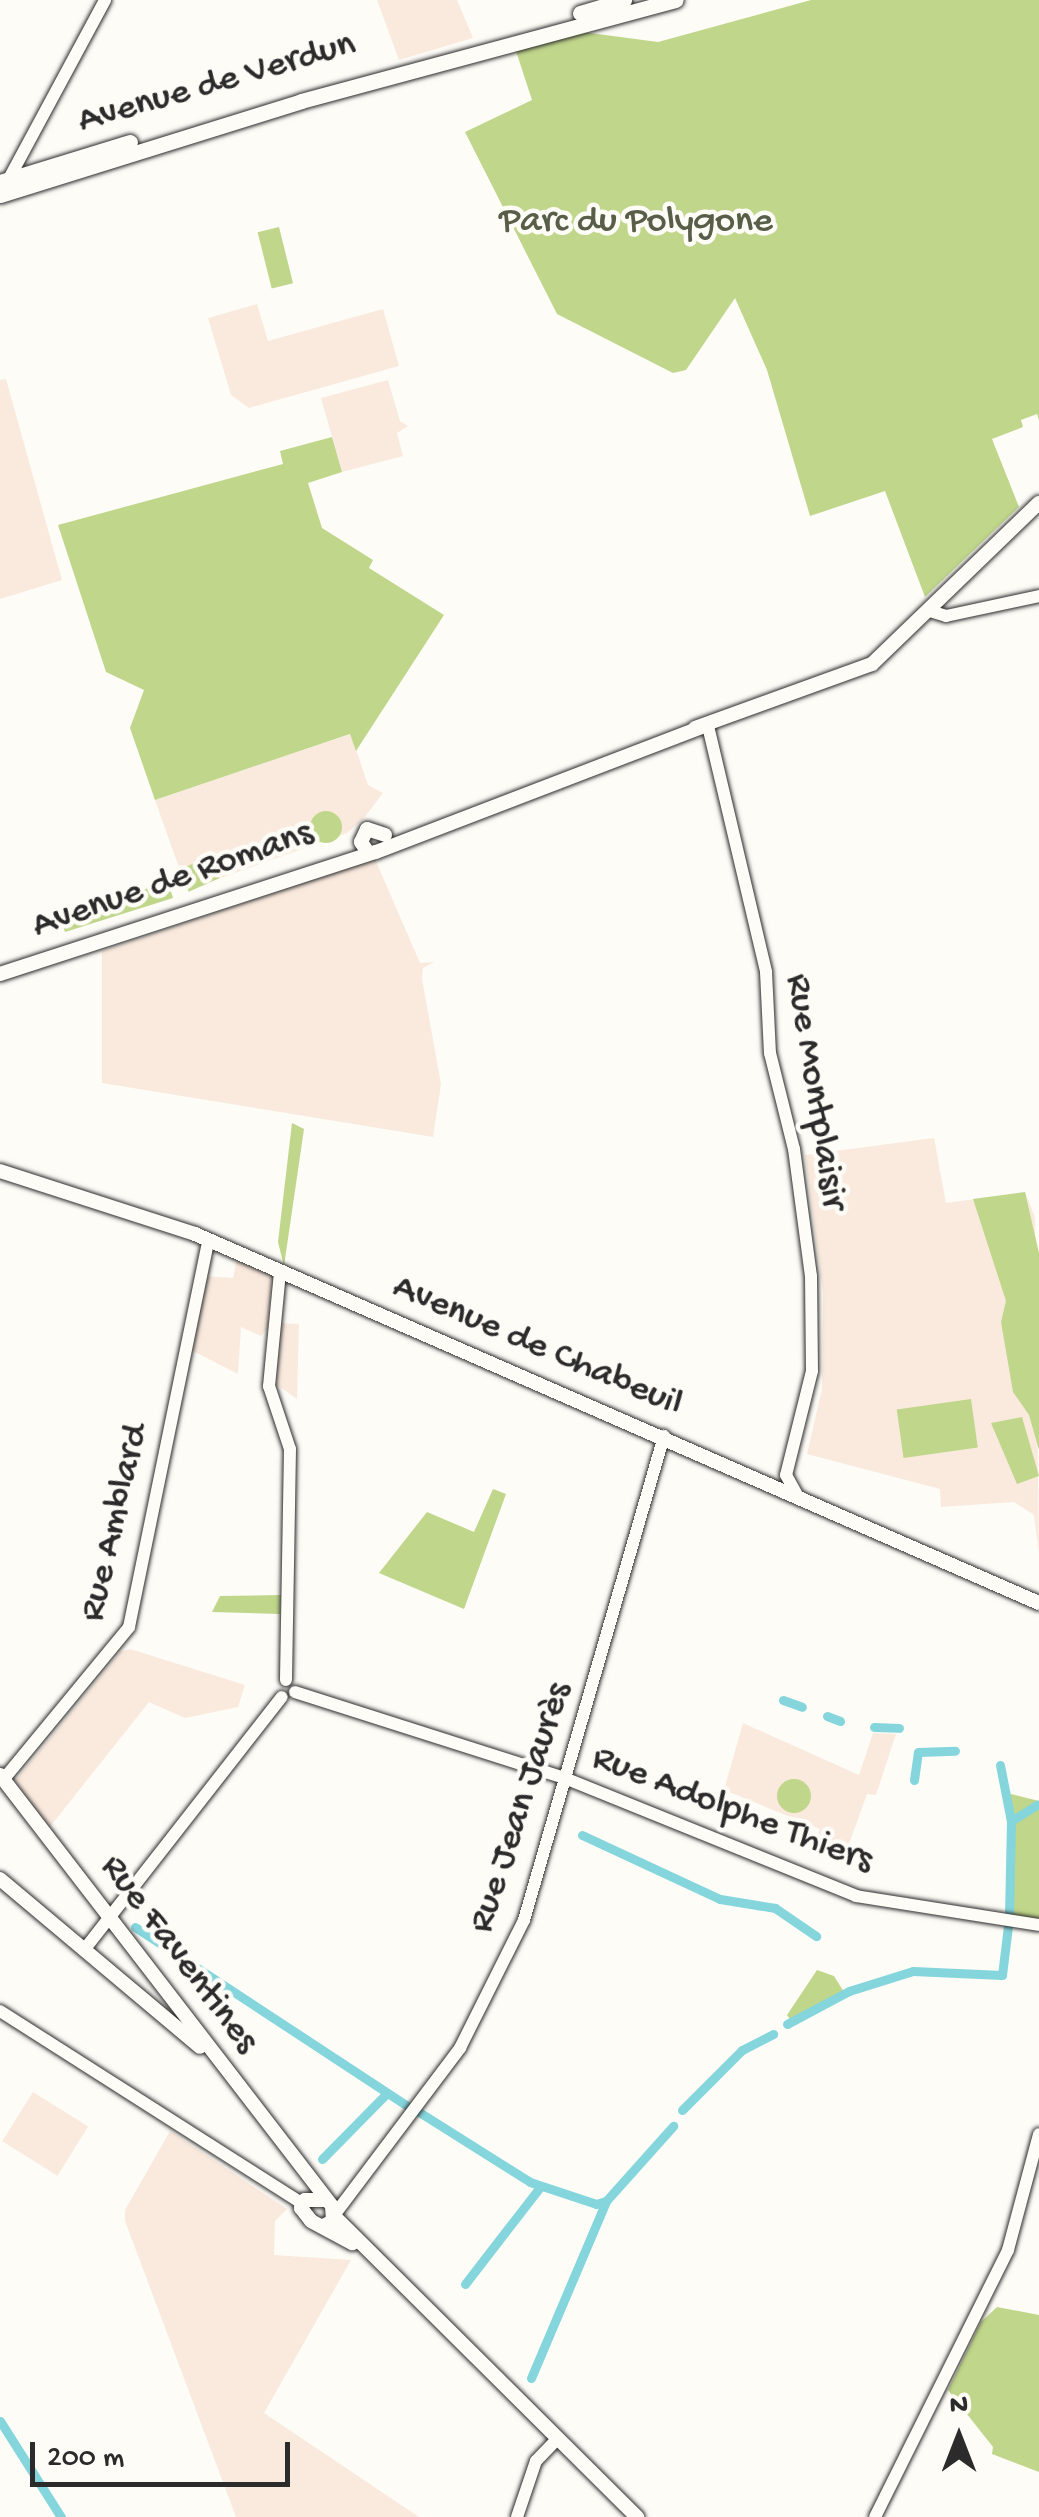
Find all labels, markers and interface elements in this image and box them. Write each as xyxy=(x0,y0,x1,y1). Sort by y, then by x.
street label: Avenue de Verdun xyxy=(73,23,361,145)
park label: Parc du Polygone xyxy=(499,200,773,246)
street label: Avenue de Romans xyxy=(27,812,319,950)
street label: Rue Montplaisir xyxy=(773,971,855,1213)
street label: Avenue de Chabeuil xyxy=(385,1265,689,1429)
street label: Rue Amblard xyxy=(71,1420,161,1626)
street label: Rue Jean Jaurès xyxy=(460,1677,584,1939)
street label: Rue Adolphe Thiers xyxy=(585,1736,879,1886)
street label: Rue Faventines xyxy=(89,1847,267,2063)
north arrow xyxy=(909,2387,1009,2487)
text: N xyxy=(950,2390,968,2423)
scale bar xyxy=(35,2422,295,2484)
text: 200 m xyxy=(47,2442,124,2477)

